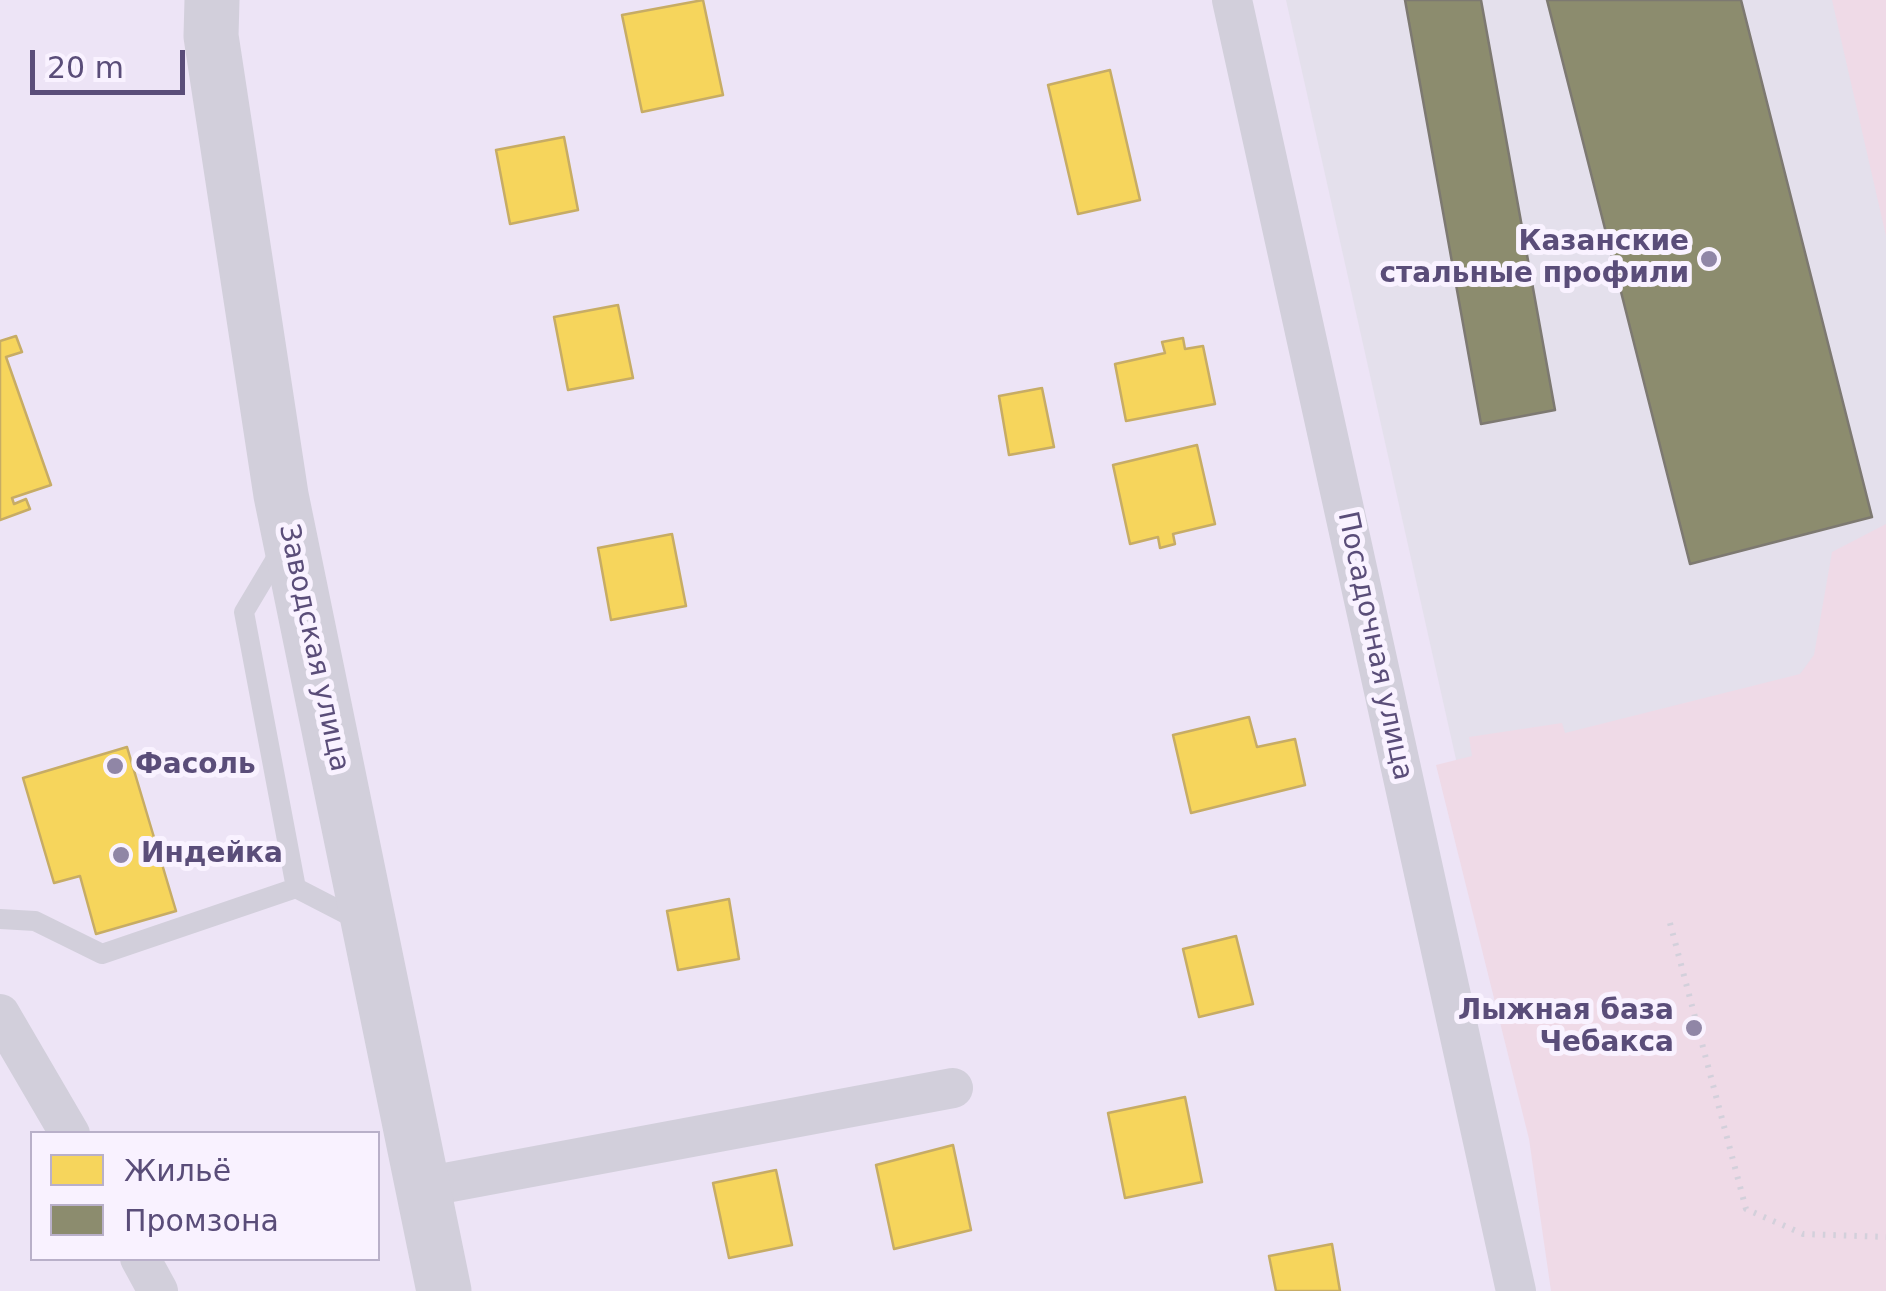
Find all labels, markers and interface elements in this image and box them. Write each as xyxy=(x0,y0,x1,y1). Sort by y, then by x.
scale bar xyxy=(35,30,190,92)
text: 20 m xyxy=(47,50,124,85)
place label: Казанские стальные профили xyxy=(1380,226,1689,292)
marker: Казанские стальные профили xyxy=(1698,248,1720,270)
street label: Посадочная улица xyxy=(1329,509,1419,783)
street label: Заводская улица xyxy=(270,521,356,775)
place label: Фасоль xyxy=(135,749,256,783)
marker: Фасоль xyxy=(104,755,126,777)
place label: Индейка xyxy=(141,838,283,872)
marker: Индейка xyxy=(110,844,132,866)
place label: Лыжная база Чебакса xyxy=(1458,995,1674,1061)
marker: Лыжная база Чебакса xyxy=(1683,1017,1705,1039)
legend xyxy=(30,1131,380,1261)
text: Жильё xyxy=(124,1153,231,1188)
text: Промзона xyxy=(124,1203,279,1238)

